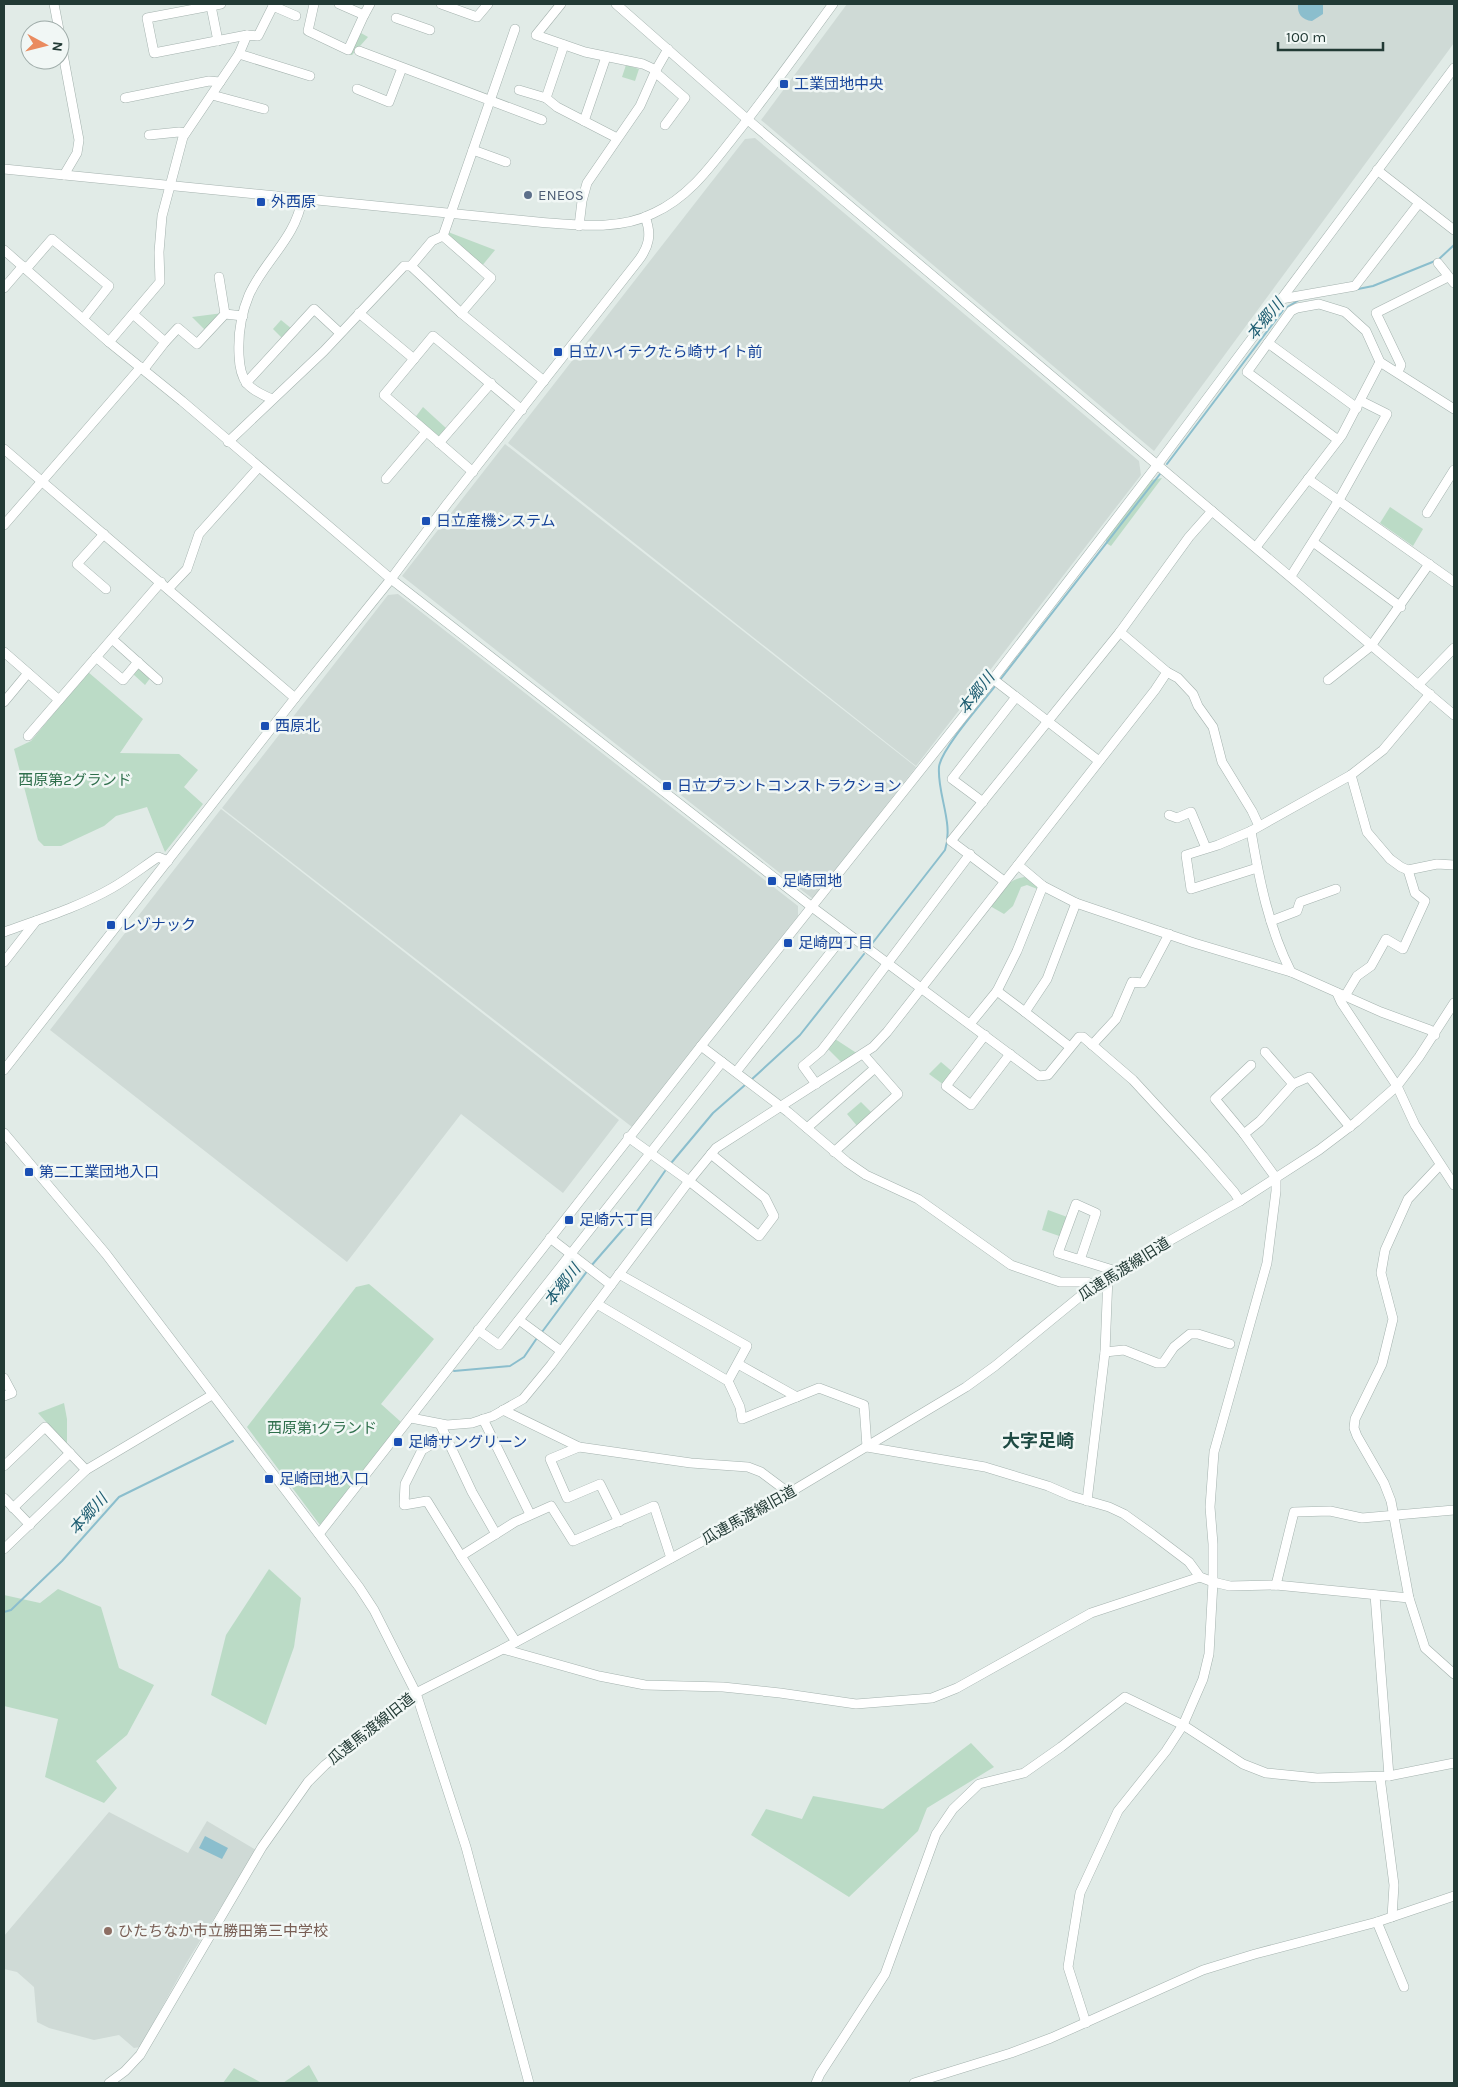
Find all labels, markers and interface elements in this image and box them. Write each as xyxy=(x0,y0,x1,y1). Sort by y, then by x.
north arrow xyxy=(20,20,70,70)
scale bar xyxy=(1278,20,1383,52)
text: 100 m xyxy=(1286,28,1326,46)
text: N xyxy=(48,41,66,53)
place label: 工業団地中央 xyxy=(794,75,884,93)
marker: 工業団地中央 xyxy=(778,78,790,90)
place label: ENEOS xyxy=(538,186,584,204)
marker: ENEOS xyxy=(522,189,534,201)
place label: 外西原 xyxy=(271,193,316,211)
marker: 外西原 xyxy=(255,196,267,208)
water label: 本郷川 xyxy=(1242,293,1289,343)
place label: 日立ハイテクたら崎サイト前 xyxy=(568,343,762,361)
marker: 日立ハイテクたら崎サイト前 xyxy=(552,346,564,358)
place label: 日立産機システム xyxy=(436,512,556,530)
marker: 日立産機システム xyxy=(420,515,432,527)
water label: 本郷川 xyxy=(954,667,999,718)
place label: 西原北 xyxy=(275,717,320,735)
marker: 西原北 xyxy=(259,720,271,732)
park label: 西原第2グランド xyxy=(18,771,132,789)
place label: 日立プラントコンストラクション xyxy=(677,777,902,795)
marker: 日立プラントコンストラクション xyxy=(661,780,673,792)
place label: 足崎団地 xyxy=(782,872,842,890)
marker: 足崎団地 xyxy=(766,875,778,887)
place label: レゾナック xyxy=(121,916,196,934)
marker: レゾナック xyxy=(105,919,117,931)
place label: 足崎四丁目 xyxy=(798,934,873,952)
marker: 足崎四丁目 xyxy=(782,937,794,949)
place label: 第二工業団地入口 xyxy=(39,1163,159,1181)
marker: 第二工業団地入口 xyxy=(23,1166,35,1178)
place label: 足崎六丁目 xyxy=(579,1211,654,1229)
marker: 足崎六丁目 xyxy=(563,1214,575,1226)
street label: 瓜連馬渡線旧道 xyxy=(1075,1234,1173,1304)
water label: 本郷川 xyxy=(540,1259,585,1310)
park label: 西原第1グランド xyxy=(267,1419,377,1437)
district label: 大字足崎 xyxy=(1002,1430,1074,1452)
place label: 足崎サングリーン xyxy=(408,1433,527,1451)
marker: 足崎サングリーン xyxy=(392,1436,404,1448)
place label: 足崎団地入口 xyxy=(279,1470,369,1488)
marker: 足崎団地入口 xyxy=(263,1473,275,1485)
street label: 瓜連馬渡線旧道 xyxy=(699,1482,799,1548)
water label: 本郷川 xyxy=(65,1488,112,1538)
street label: 瓜連馬渡線旧道 xyxy=(324,1690,418,1768)
place label: ひたちなか市立勝田第三中学校 xyxy=(118,1922,328,1940)
marker: ひたちなか市立勝田第三中学校 xyxy=(102,1925,114,1937)

